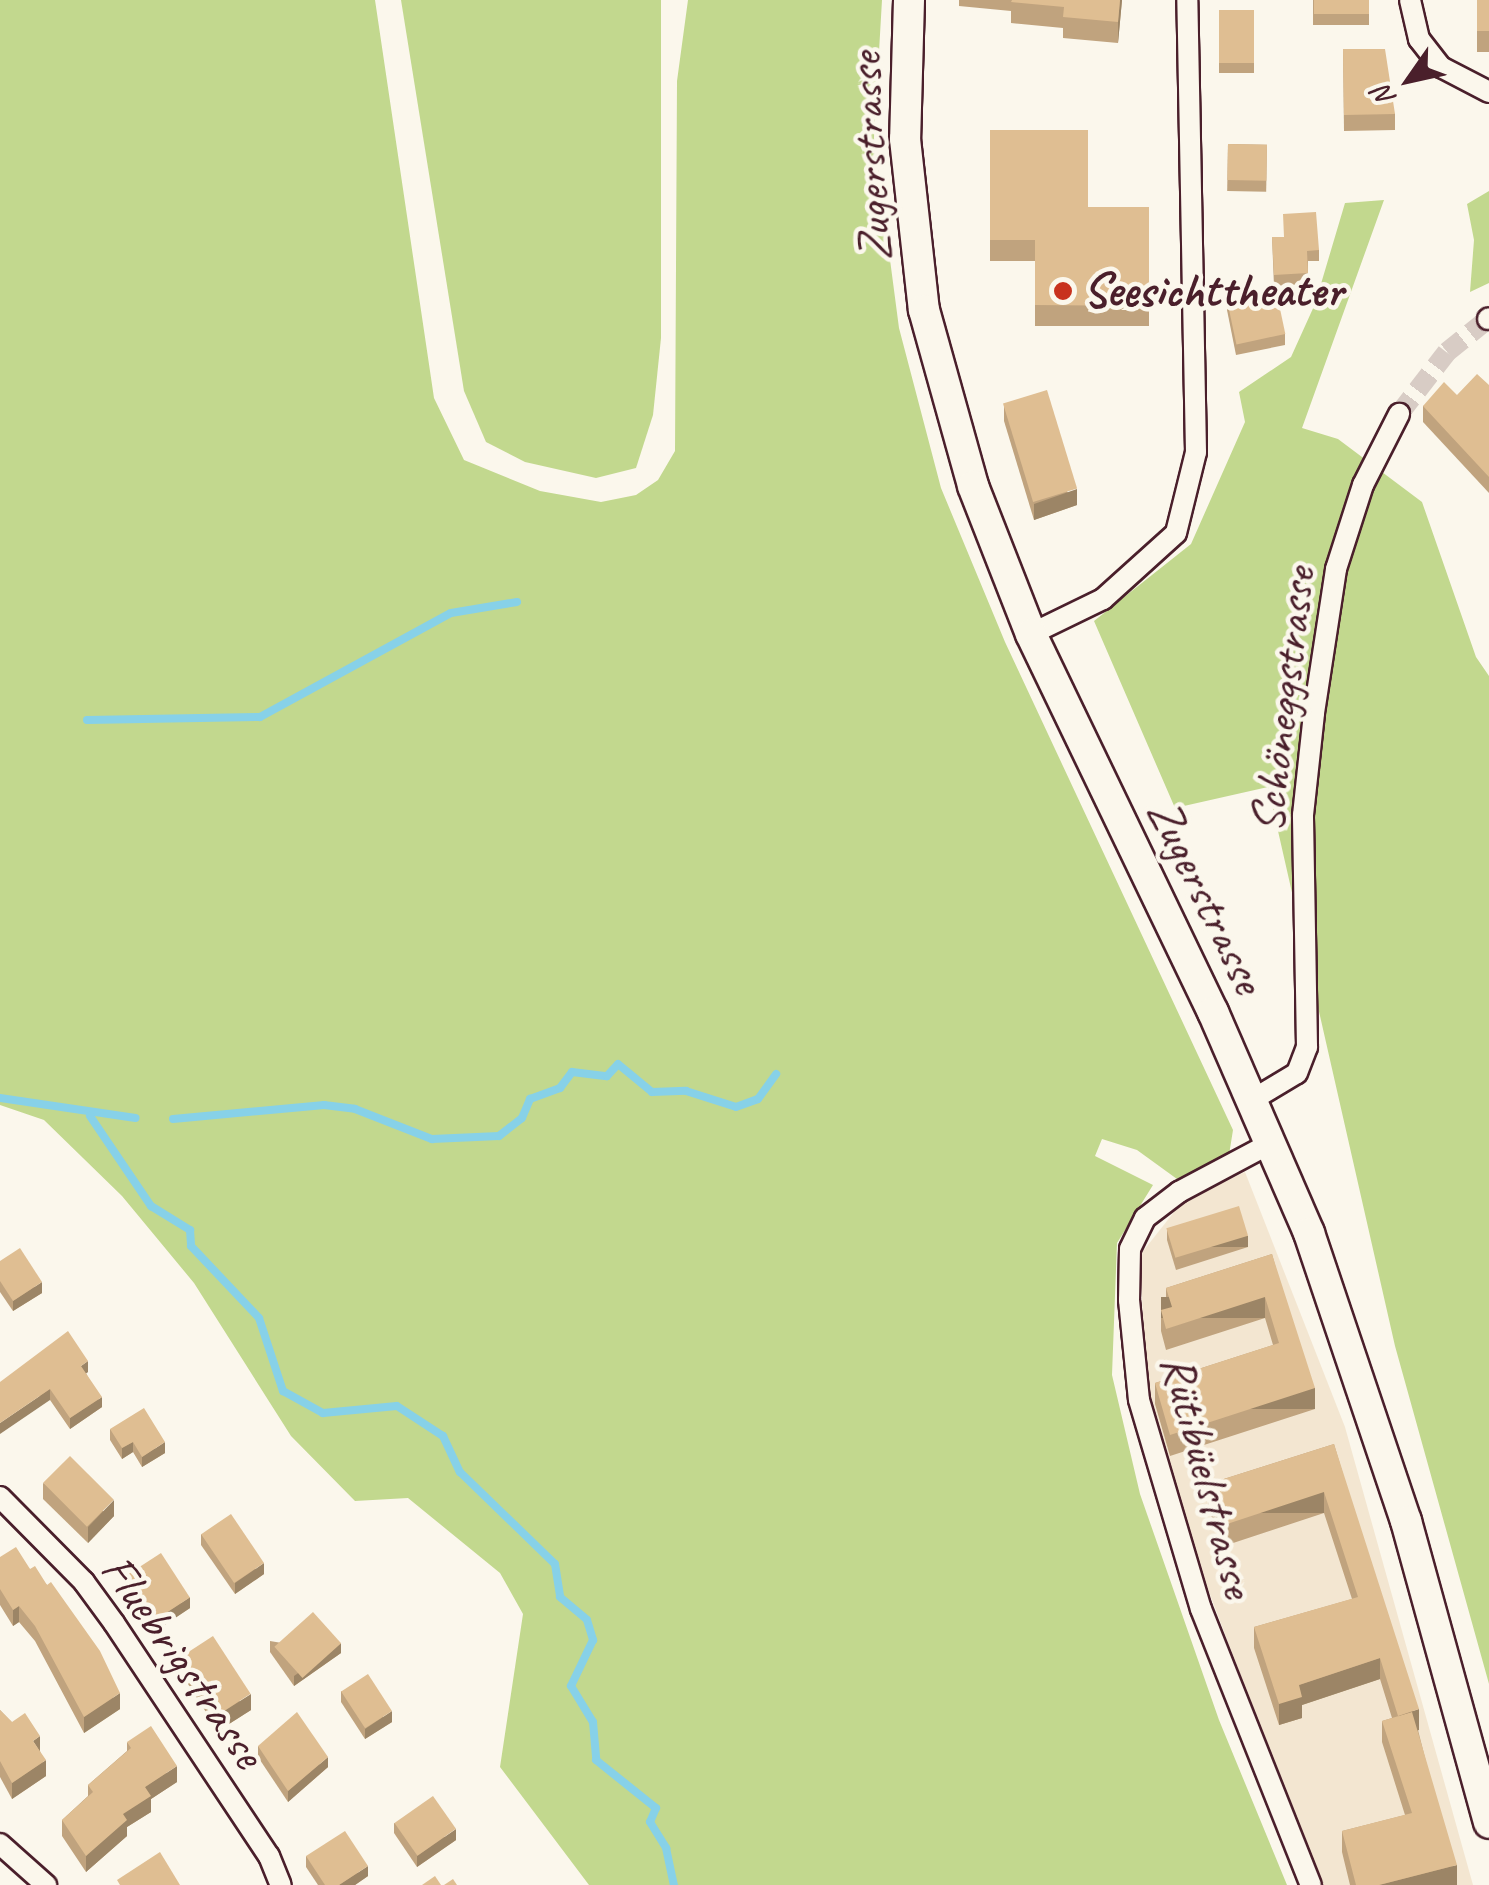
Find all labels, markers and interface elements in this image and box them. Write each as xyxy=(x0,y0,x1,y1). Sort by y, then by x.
north arrow xyxy=(1359,30,1459,130)
street label: Zugerstrasse xyxy=(836,51,904,263)
text: N xyxy=(1364,80,1403,114)
place label: Seesichttheater xyxy=(1083,262,1342,320)
marker: Seesichttheater xyxy=(1052,280,1074,302)
street label: Schöneggstrasse xyxy=(1238,564,1328,836)
street label: Zugerstrasse xyxy=(1134,790,1278,1002)
street label: Rütibüelstrasse xyxy=(1148,1348,1268,1604)
street label: Fluebrigstrasse xyxy=(89,1543,277,1779)

